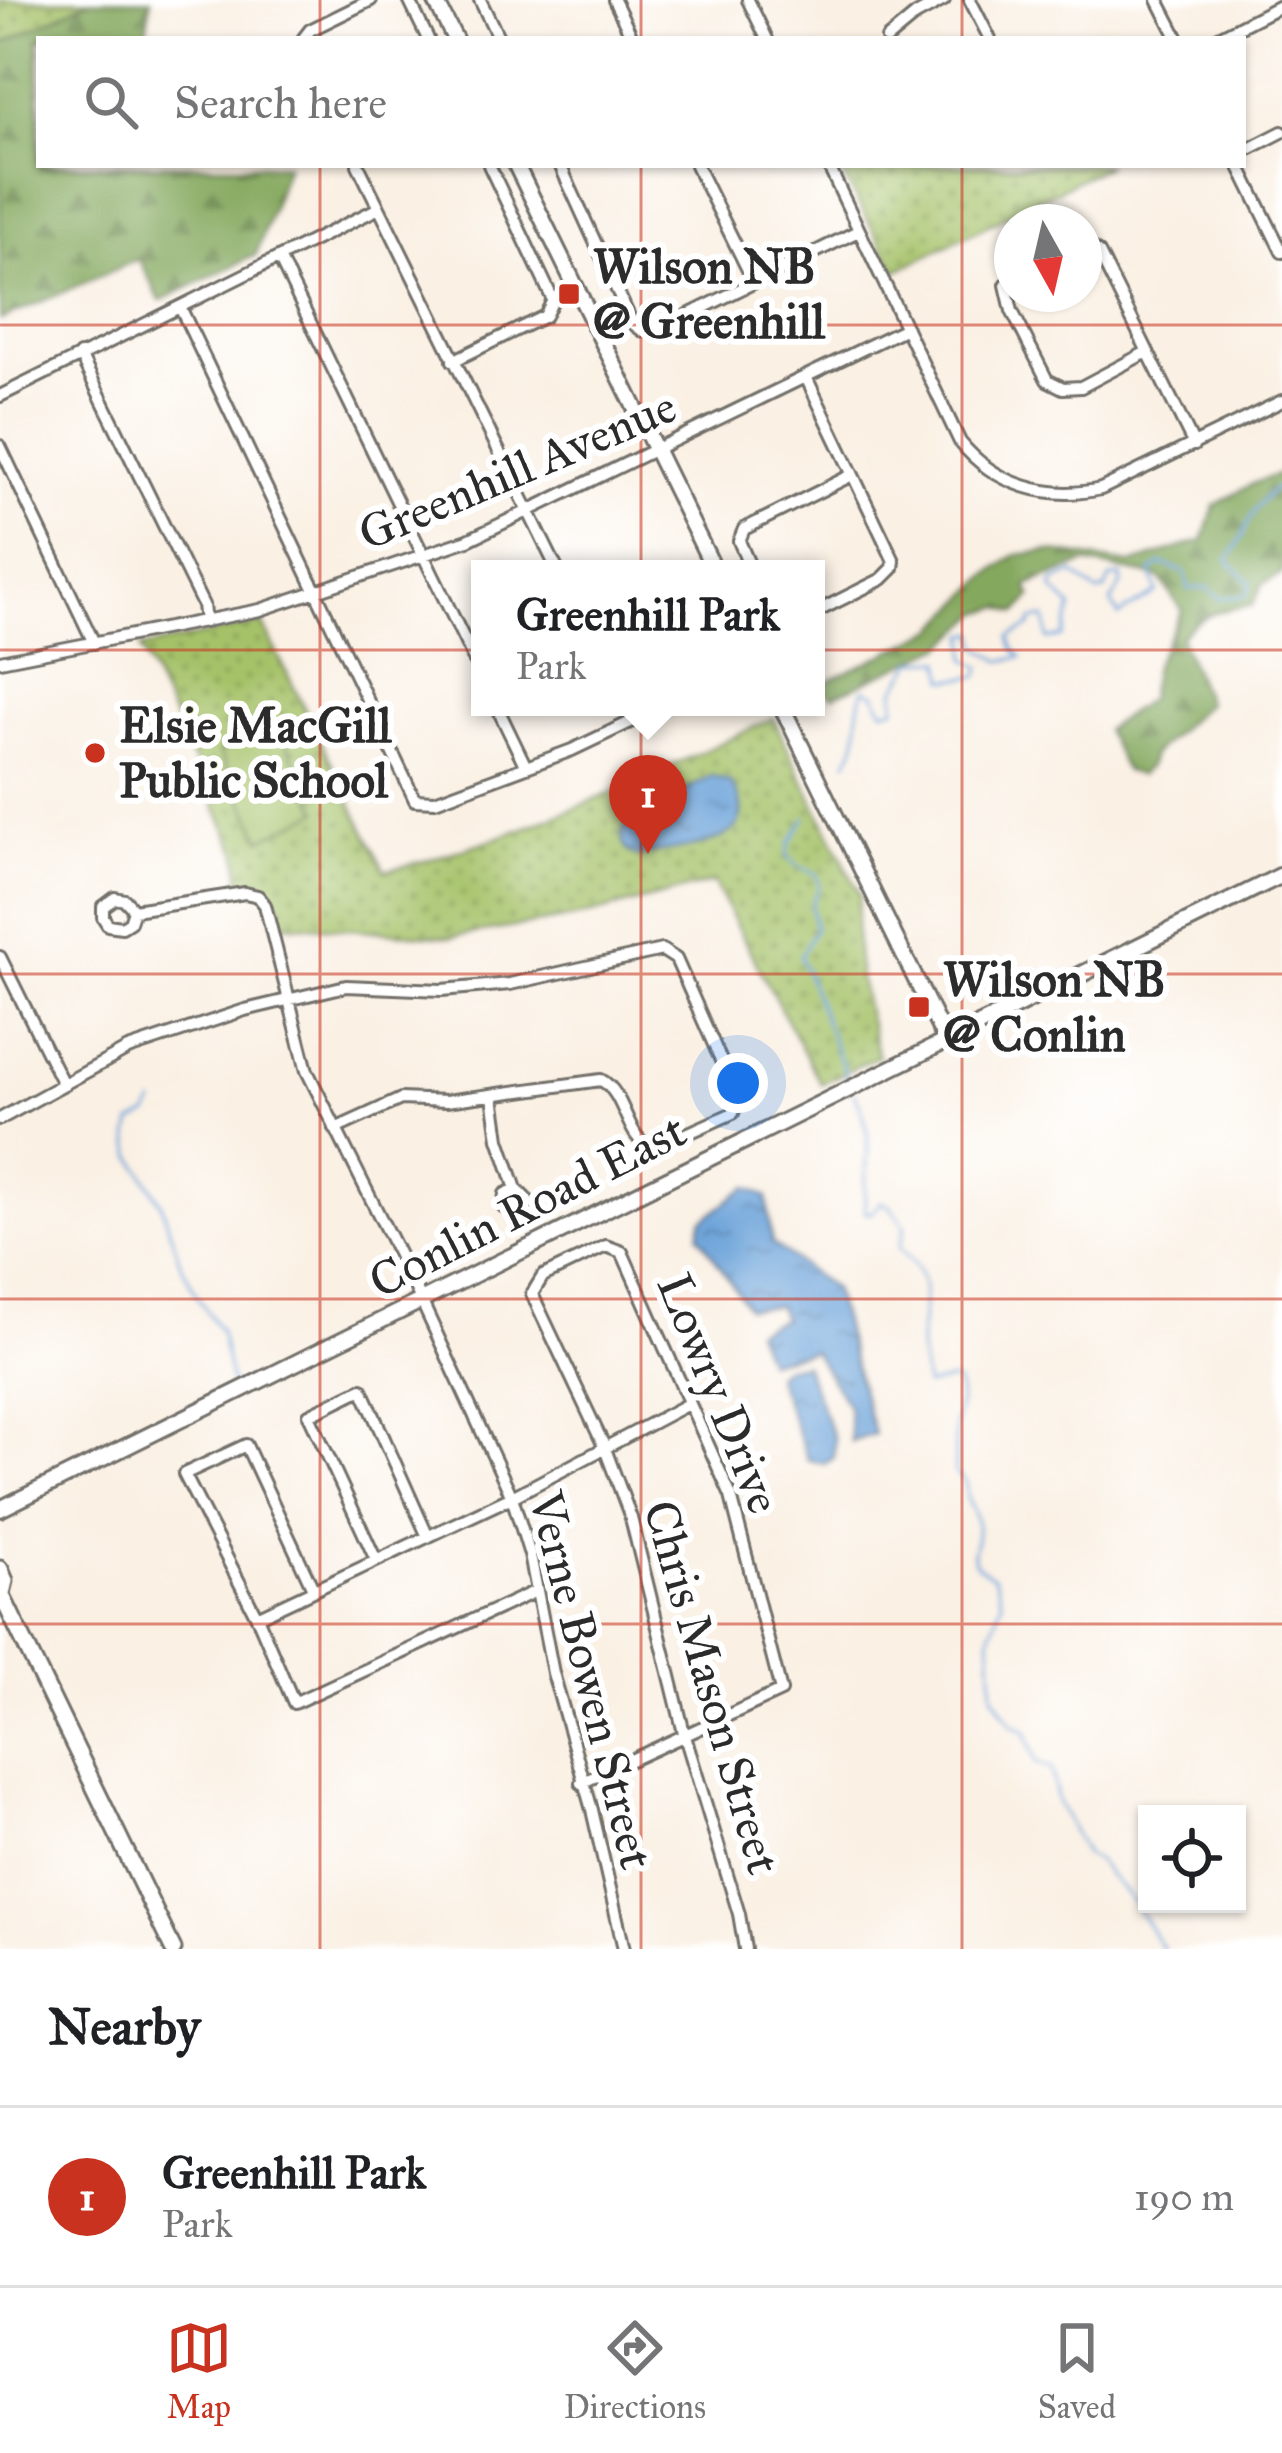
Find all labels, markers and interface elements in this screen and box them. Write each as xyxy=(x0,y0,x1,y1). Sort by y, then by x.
search box xyxy=(36,36,1246,168)
icon: search xyxy=(78,69,144,135)
text: Search here xyxy=(174,75,387,130)
north arrow xyxy=(994,204,1102,312)
place label: Wilson NB @ Greenhill xyxy=(593,237,826,351)
marker: Wilson NB @ Greenhill xyxy=(556,281,582,307)
street label: Greenhill Avenue xyxy=(350,376,685,563)
popup xyxy=(471,560,825,716)
text: Greenhill Park xyxy=(516,587,780,642)
text: Park xyxy=(516,642,586,690)
place label: Elsie MacGill Public School xyxy=(119,696,392,810)
marker: Elsie MacGill Public School xyxy=(82,740,108,766)
pin: 1 xyxy=(609,755,687,854)
place label: Wilson NB @ Conlin xyxy=(943,950,1166,1064)
marker: Wilson NB @ Conlin xyxy=(906,994,932,1020)
your location xyxy=(708,1053,768,1113)
street label: Conlin Road East xyxy=(359,1100,695,1311)
street label: Lowry Drive xyxy=(645,1265,794,1522)
street label: Verne Bowen Street xyxy=(516,1484,667,1875)
street label: Chris Mason Street xyxy=(631,1494,794,1881)
map controls xyxy=(1138,1805,1246,1913)
button: locate xyxy=(1138,1805,1246,1913)
text: Nearby xyxy=(48,1996,200,2058)
text: Greenhill Park xyxy=(162,2145,426,2200)
text: 1 xyxy=(79,2173,95,2221)
text: 190 m xyxy=(1134,2173,1234,2221)
text: Park xyxy=(162,2200,233,2248)
tab: Map xyxy=(166,2315,232,2427)
tab: Directions xyxy=(564,2315,706,2427)
tab: Saved xyxy=(1038,2315,1116,2427)

